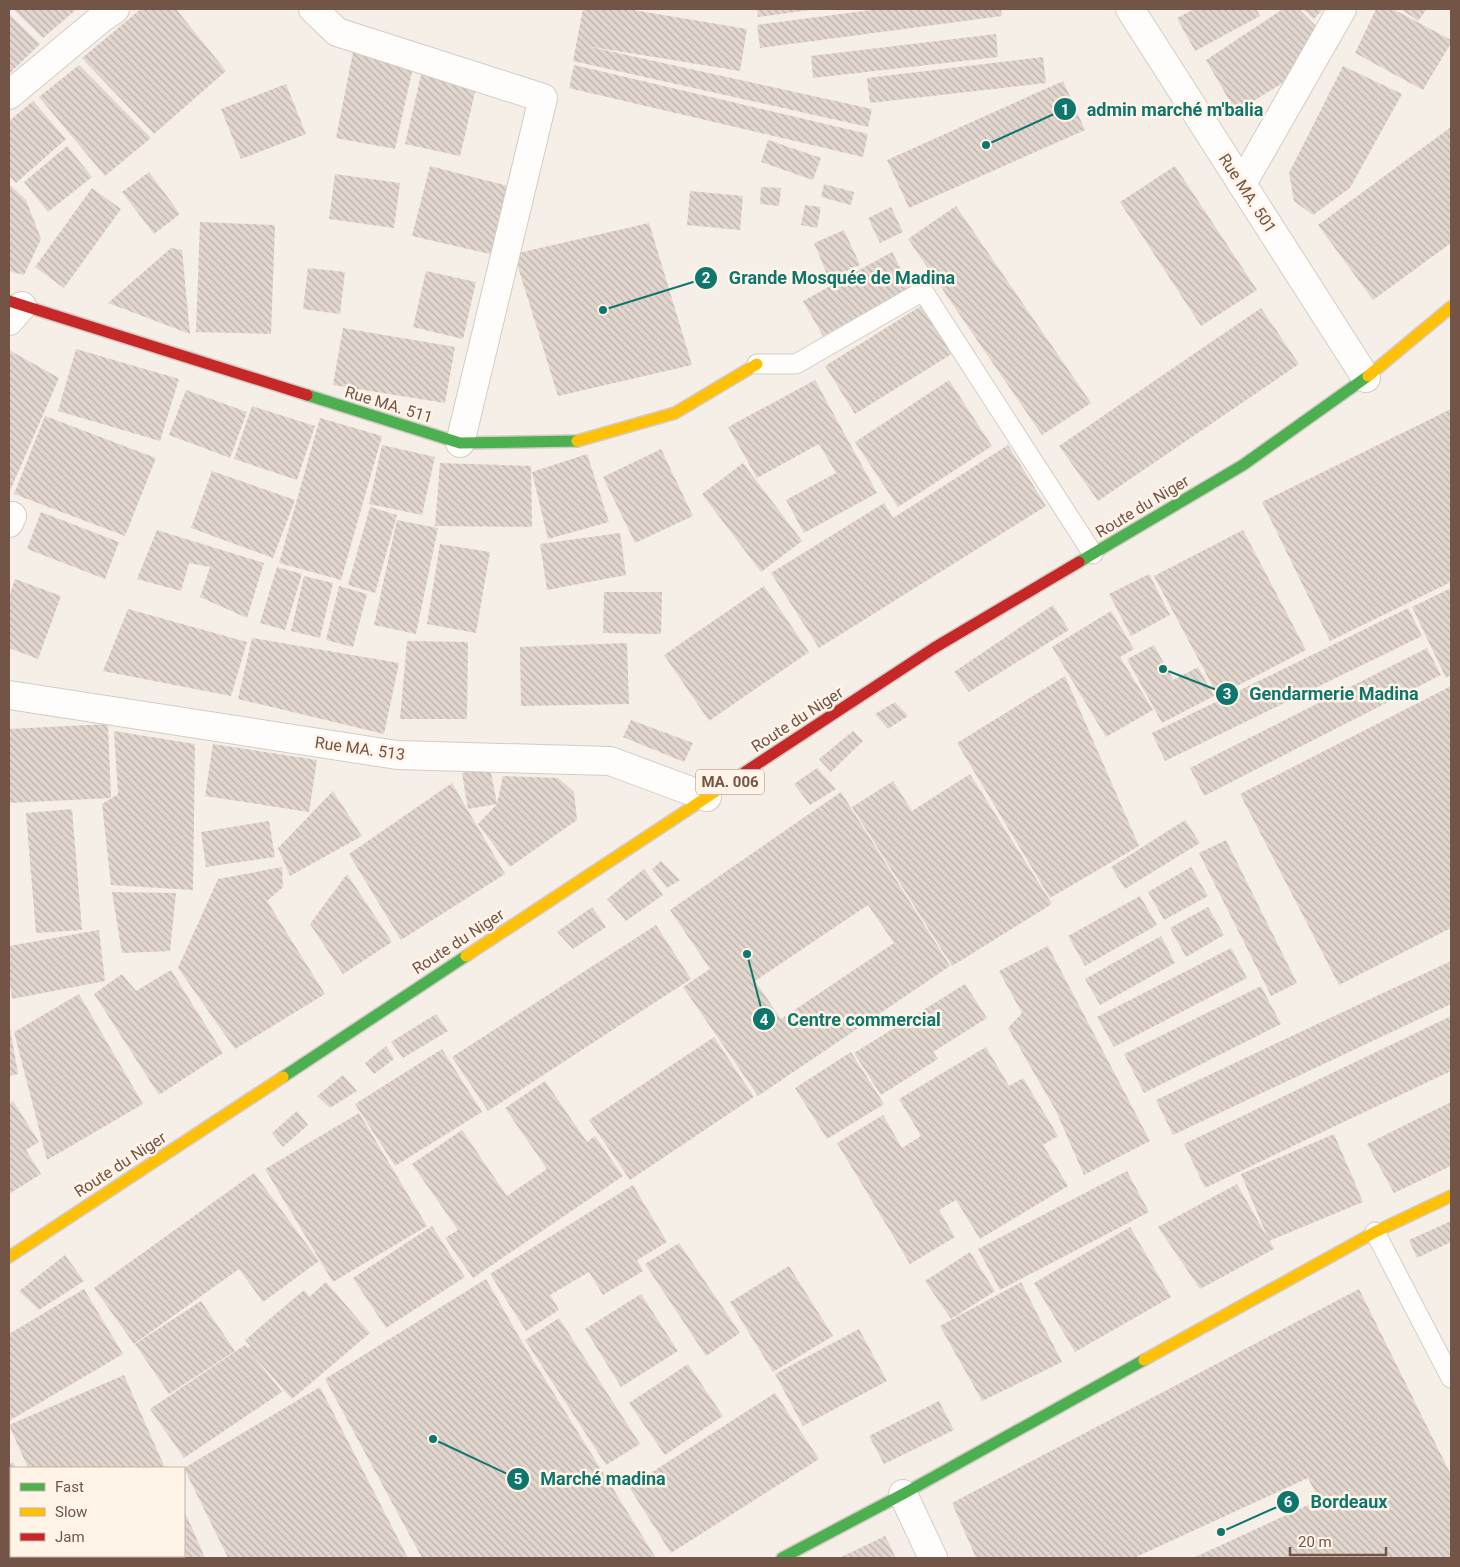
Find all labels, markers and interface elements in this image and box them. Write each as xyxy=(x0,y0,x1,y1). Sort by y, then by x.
callout: admin marché m'balia xyxy=(1052,93,1274,126)
text: admin marché m'balia xyxy=(1087,99,1264,120)
text: 1 xyxy=(1061,101,1069,119)
street label: Rue MA. 501 xyxy=(1215,150,1280,237)
callout: Grande Mosquée de Madina xyxy=(694,261,965,294)
text: Grande Mosquée de Madina xyxy=(729,267,955,288)
text: 2 xyxy=(702,269,711,287)
street label: Rue MA. 511 xyxy=(343,382,435,427)
street label: Route du Niger xyxy=(1092,471,1193,542)
callout: Gendarmerie Madina xyxy=(1214,677,1429,710)
street label: Route du Niger xyxy=(748,682,847,756)
text: Gendarmerie Madina xyxy=(1249,683,1419,704)
text: 3 xyxy=(1223,685,1231,703)
street label: Rue MA. 513 xyxy=(314,733,406,764)
road number: MA. 006 xyxy=(696,770,764,794)
street label: Route du Niger xyxy=(409,904,508,978)
callout: Centre commercial xyxy=(752,1003,950,1036)
text: Centre commercial xyxy=(787,1009,941,1030)
text: 4 xyxy=(760,1011,769,1029)
street label: Route du Niger xyxy=(71,1127,170,1201)
callout: Marché madina xyxy=(506,1462,676,1495)
legend xyxy=(10,1467,185,1557)
text: Marché madina xyxy=(540,1468,666,1489)
text: 5 xyxy=(514,1470,522,1488)
text: Fast xyxy=(55,1478,84,1496)
callout: Bordeaux xyxy=(1276,1485,1398,1518)
text: Bordeaux xyxy=(1311,1491,1388,1512)
text: 6 xyxy=(1284,1493,1293,1511)
text: Slow xyxy=(55,1503,87,1521)
scale bar xyxy=(1290,1524,1386,1556)
text: Jam xyxy=(55,1528,85,1546)
text: 20 m xyxy=(1298,1533,1332,1551)

